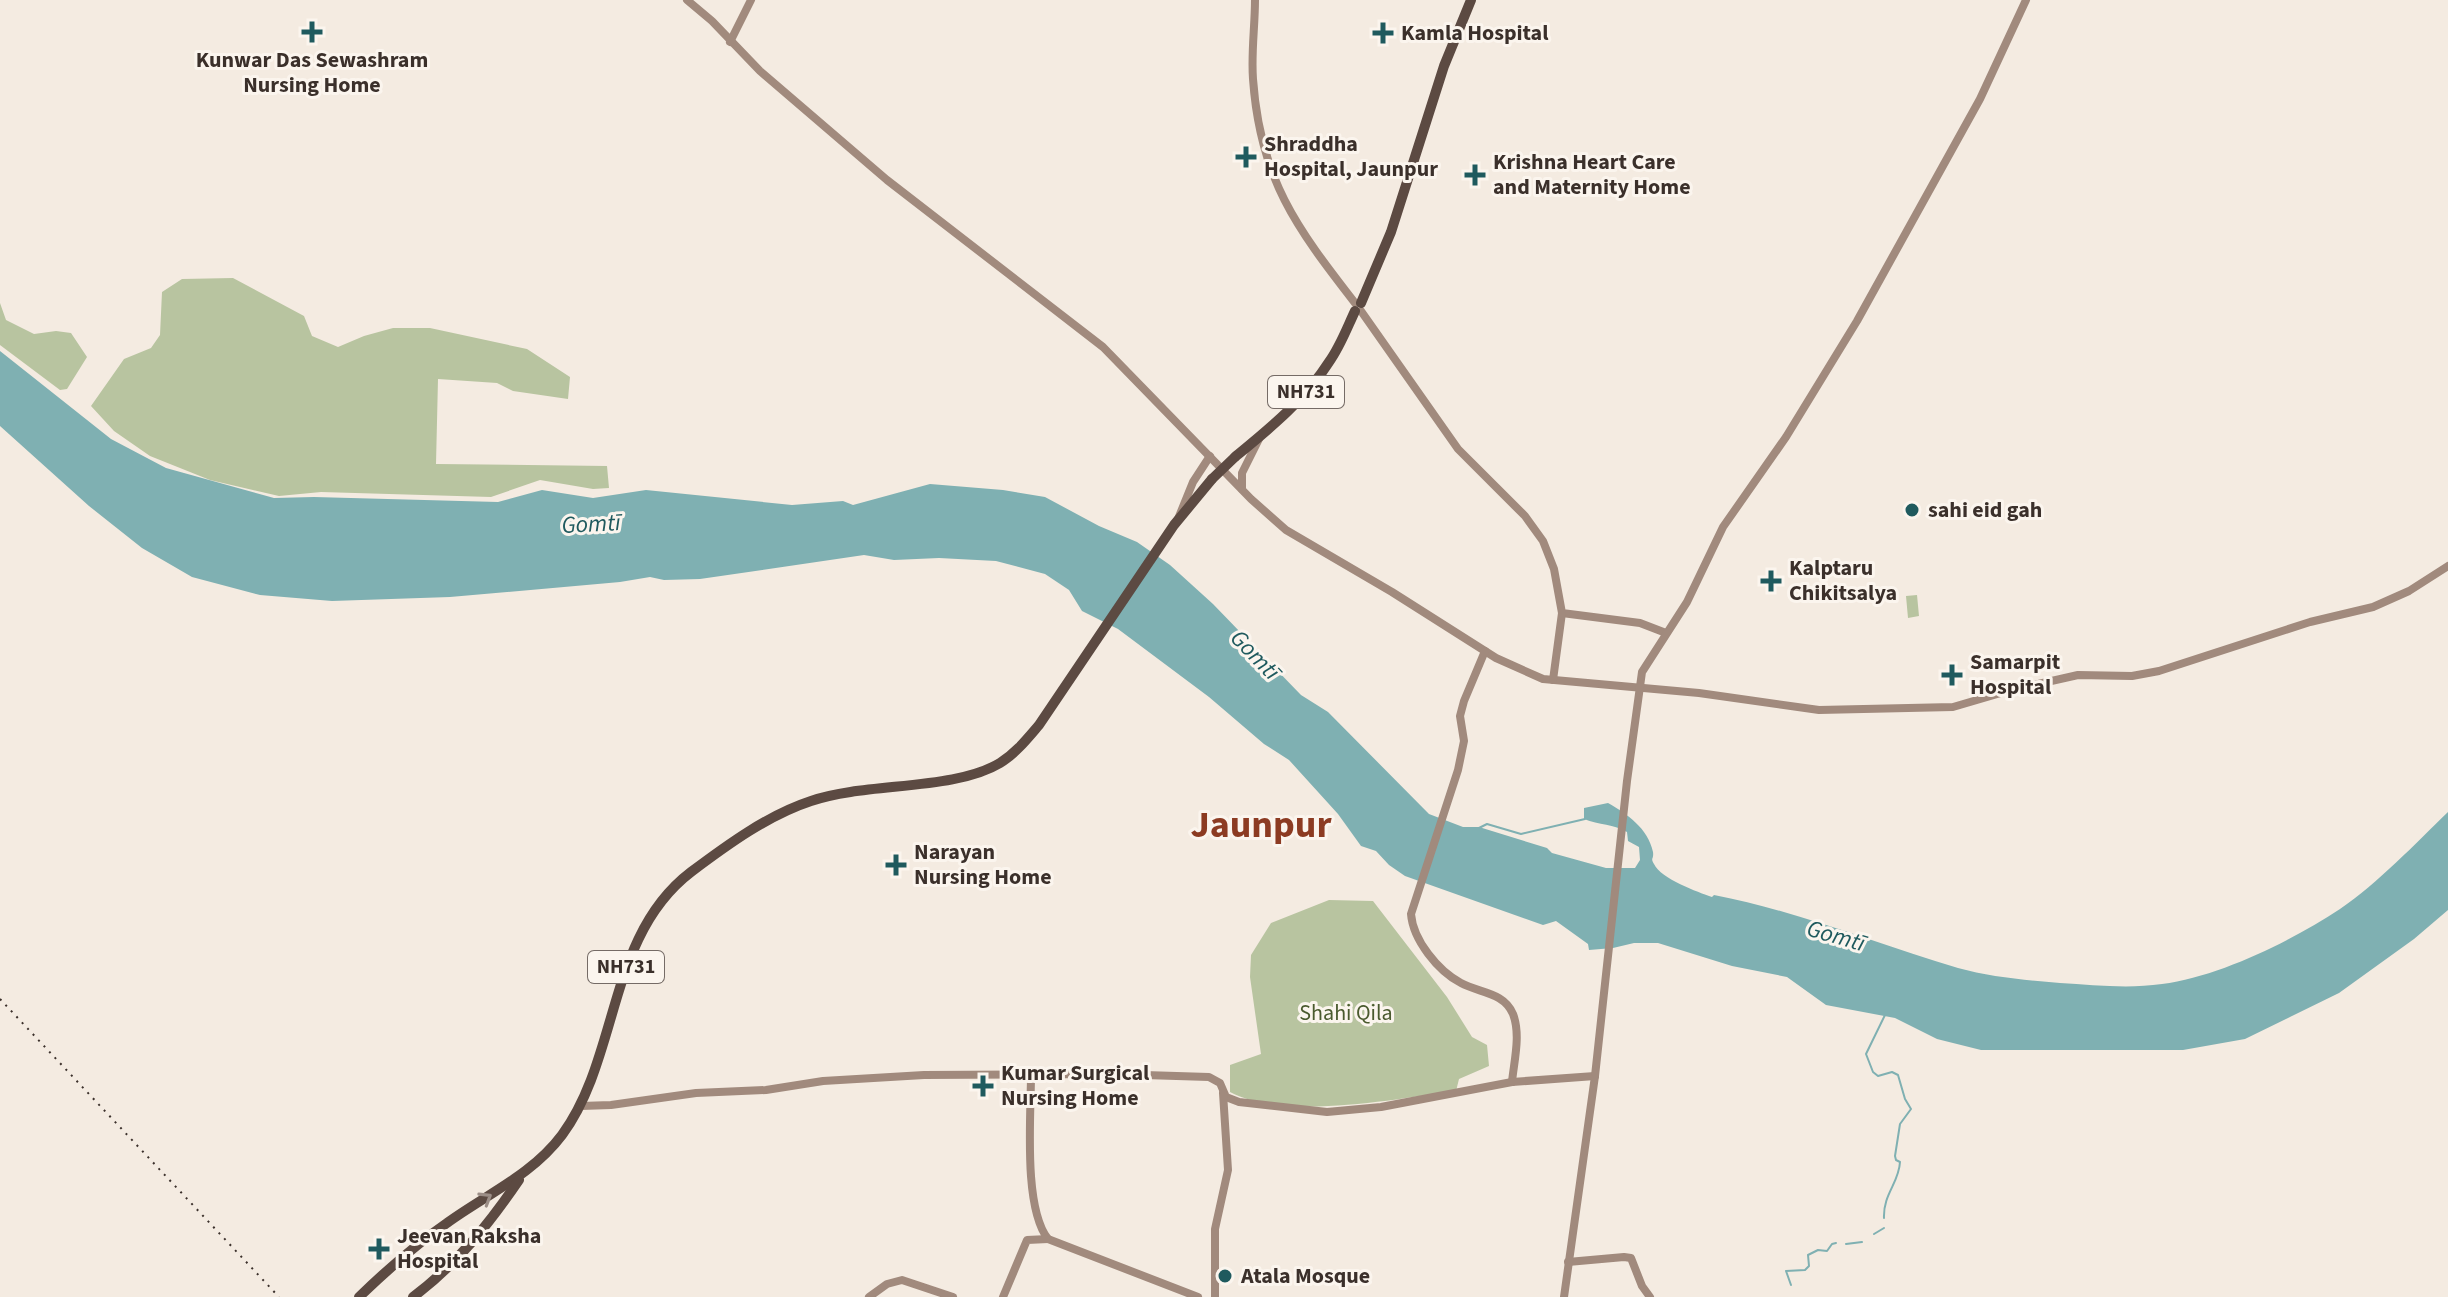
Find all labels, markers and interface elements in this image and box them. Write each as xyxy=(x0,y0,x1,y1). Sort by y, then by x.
place label: Kamla Hospital xyxy=(1401,17,1549,49)
marker: Kunwar Das Sewashram Nursing Home xyxy=(301,21,323,43)
marker: Kamla Hospital xyxy=(1372,22,1394,44)
place label: Kunwar Das Sewashram Nursing Home xyxy=(196,44,428,101)
place label: Shraddha Hospital, Jaunpur xyxy=(1264,128,1438,185)
marker: Shraddha Hospital, Jaunpur xyxy=(1235,146,1257,168)
place label: Krishna Heart Care and Maternity Home xyxy=(1493,146,1691,203)
marker: Krishna Heart Care and Maternity Home xyxy=(1464,164,1486,186)
road number: NH731 xyxy=(1268,376,1344,408)
place label: sahi eid gah xyxy=(1928,494,2042,526)
marker: sahi eid gah xyxy=(1903,501,1921,519)
water label: Gomtī xyxy=(561,505,624,543)
place label: Kalptaru Chikitsalya xyxy=(1789,552,1897,609)
marker: Kalptaru Chikitsalya xyxy=(1760,570,1782,592)
water label: Gomtī xyxy=(1222,622,1290,690)
place label: Samarpit Hospital xyxy=(1970,646,2061,703)
marker: Samarpit Hospital xyxy=(1941,664,1963,686)
district label: Jaunpur xyxy=(1190,798,1332,852)
place label: Narayan Nursing Home xyxy=(914,836,1052,893)
marker: Narayan Nursing Home xyxy=(885,854,907,876)
water label: Gomtī xyxy=(1803,911,1871,962)
road number: NH731 xyxy=(588,951,664,983)
park label: Shahi Qila xyxy=(1299,997,1393,1029)
place label: Kumar Surgical Nursing Home xyxy=(1001,1057,1150,1114)
marker: Kumar Surgical Nursing Home xyxy=(972,1075,994,1097)
one-way arrow xyxy=(478,1192,492,1207)
place label: Jeevan Raksha Hospital xyxy=(397,1220,541,1277)
marker: Jeevan Raksha Hospital xyxy=(368,1238,390,1260)
place label: Atala Mosque xyxy=(1240,1260,1370,1292)
marker: Atala Mosque xyxy=(1216,1267,1234,1285)

